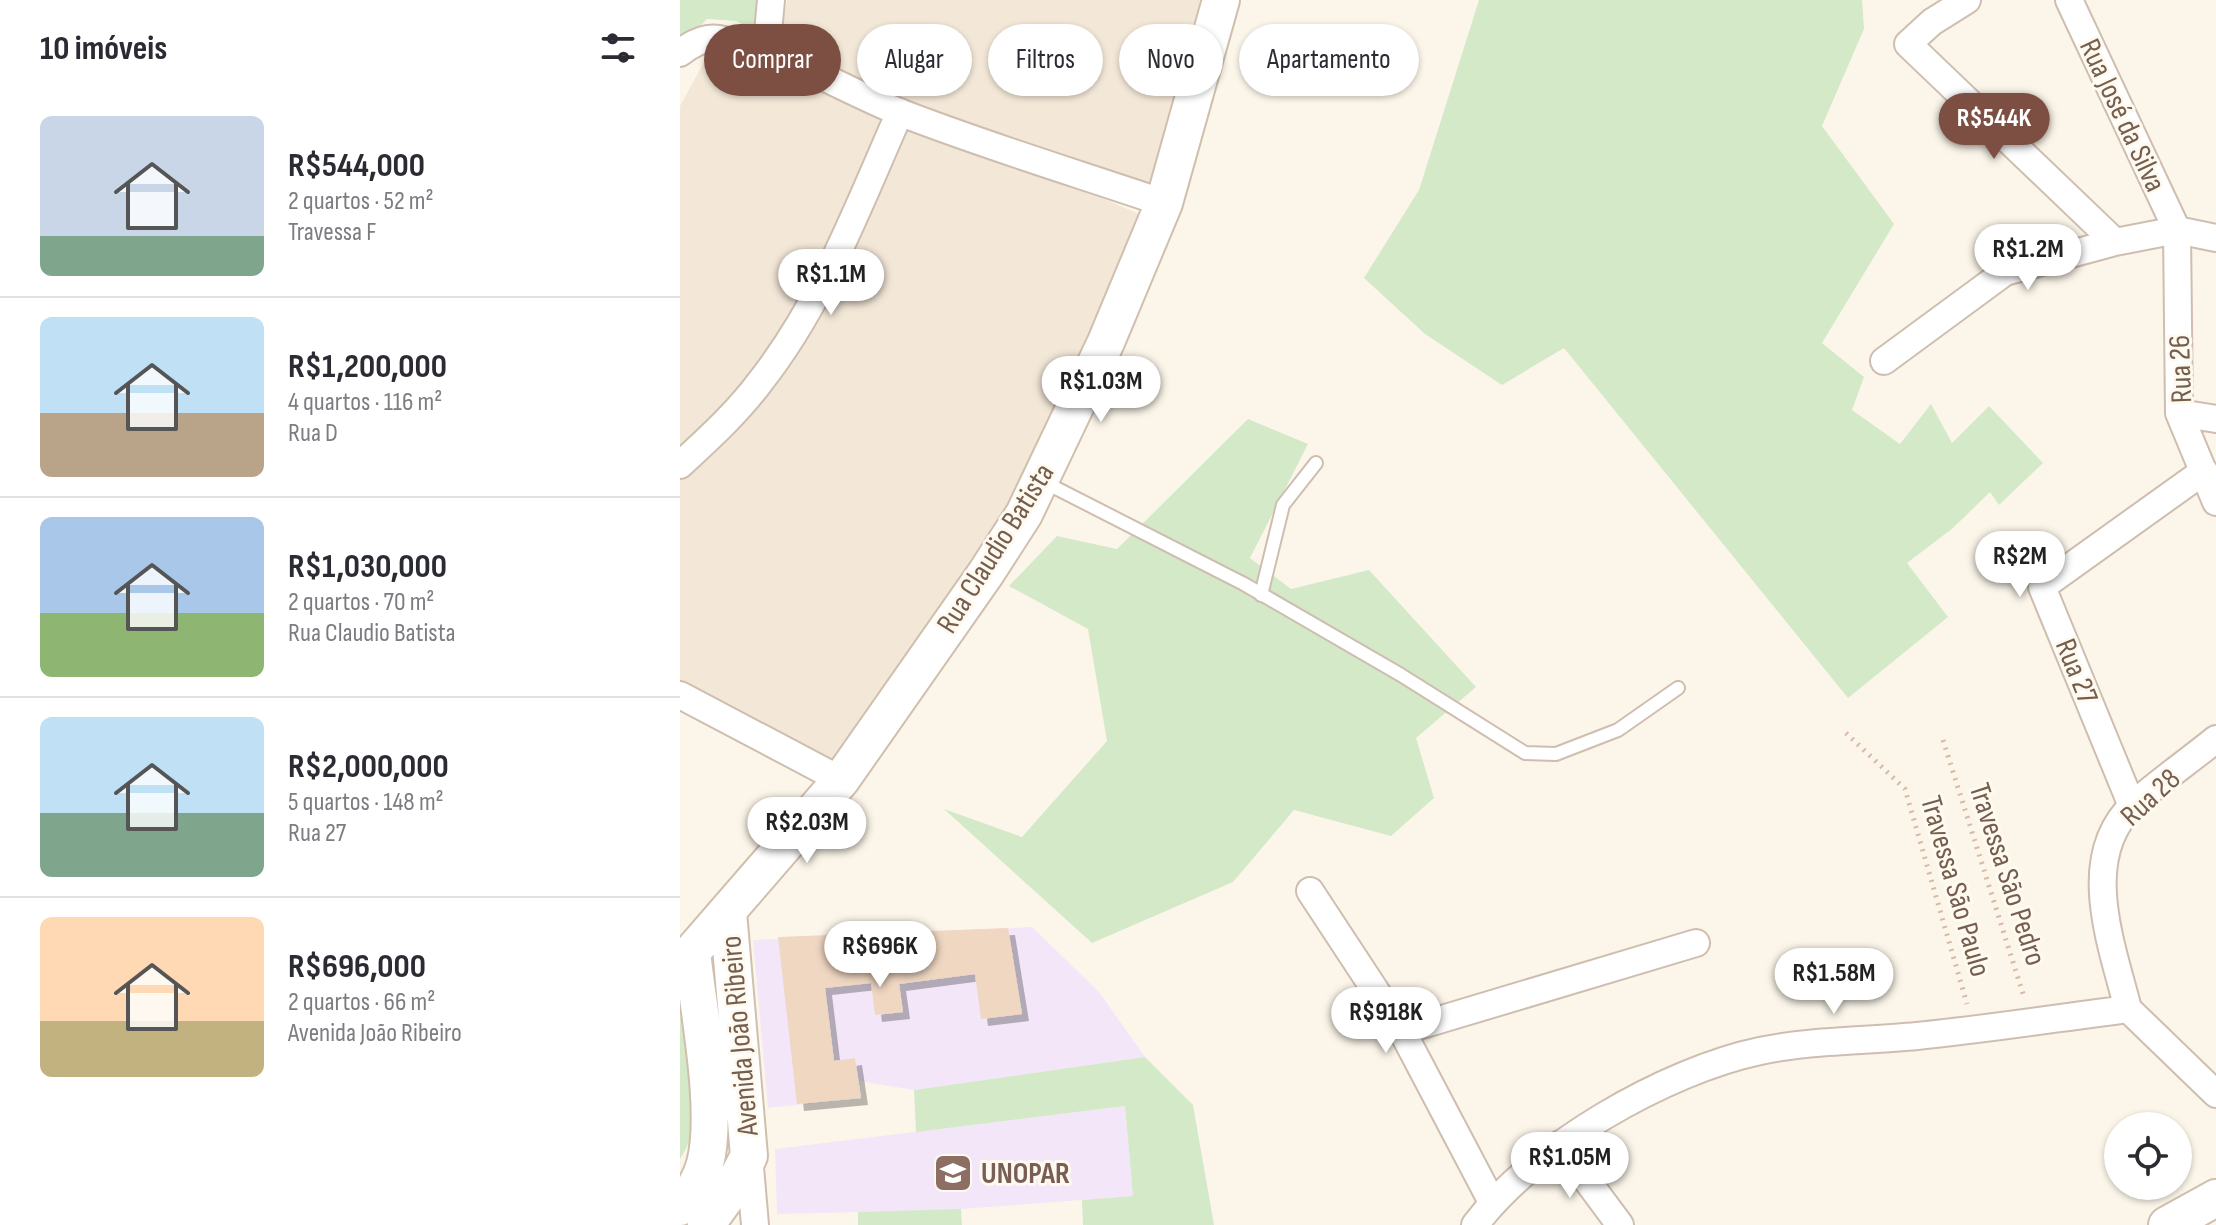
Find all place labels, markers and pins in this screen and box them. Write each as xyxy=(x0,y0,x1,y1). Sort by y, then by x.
pin: R$544K xyxy=(1929,93,2059,161)
pin: R$1.2M xyxy=(1963,224,2093,292)
pin: R$1.1M xyxy=(766,249,896,317)
pin: R$1.03M xyxy=(1027,356,1175,424)
pin: R$2M xyxy=(1973,531,2067,599)
pin: R$2.03M xyxy=(733,797,881,865)
pin: R$696K xyxy=(815,921,945,989)
pin: R$1.58M xyxy=(1760,948,1908,1016)
pin: R$918K xyxy=(1321,987,1451,1055)
pin: R$1.05M xyxy=(1496,1132,1644,1200)
school or university icon: UNOPAR xyxy=(932,1152,974,1194)
place label: UNOPAR xyxy=(981,1156,1070,1192)

